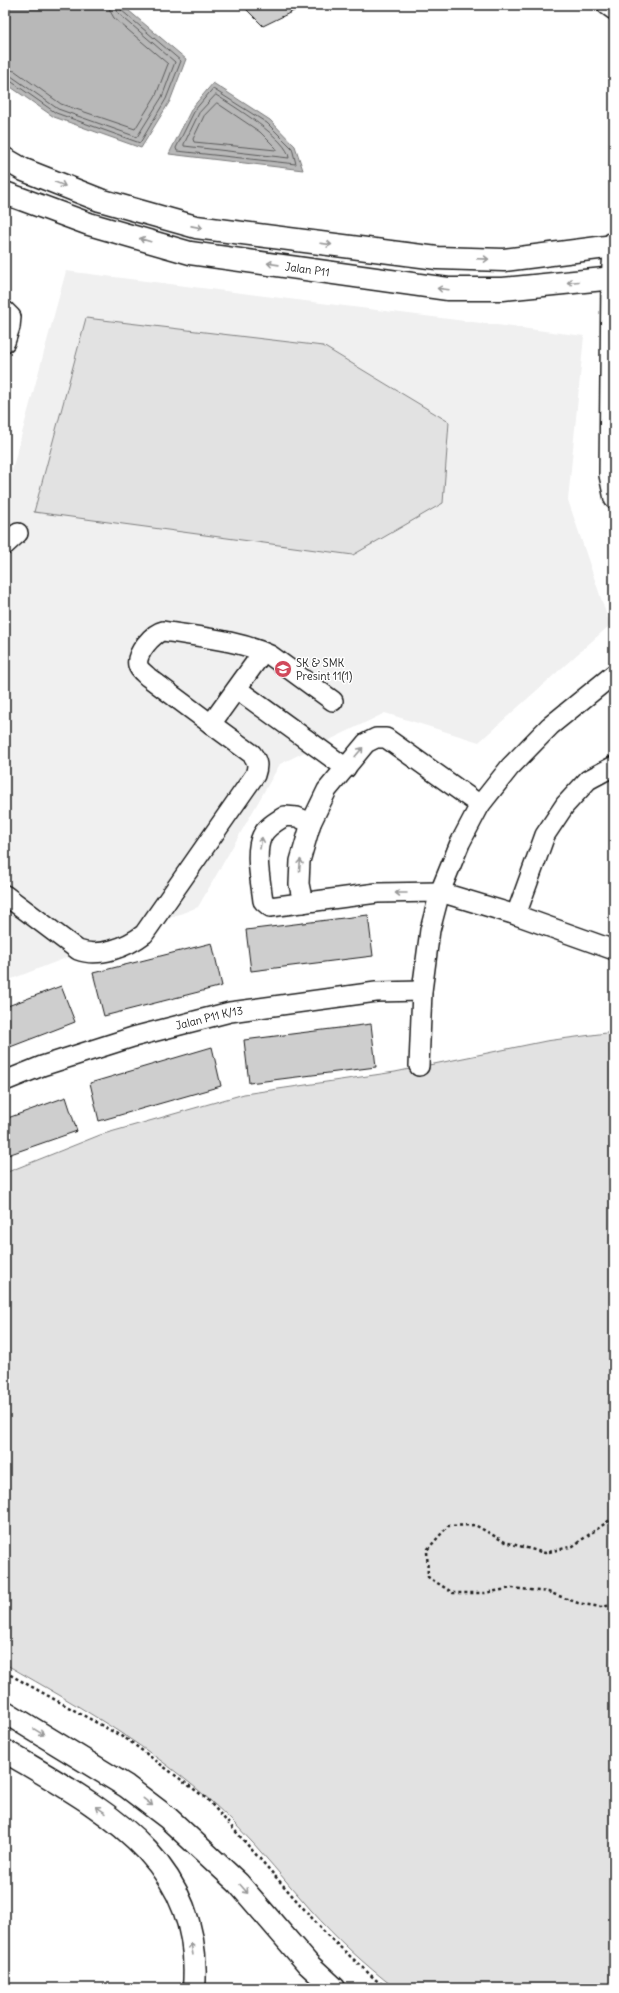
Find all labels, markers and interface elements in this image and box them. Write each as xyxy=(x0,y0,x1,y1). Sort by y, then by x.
one-way arrow xyxy=(53,181,65,189)
one-way arrow xyxy=(190,223,203,231)
one-way arrow xyxy=(139,236,152,243)
one-way arrow xyxy=(319,240,332,247)
one-way arrow xyxy=(476,255,489,263)
street label: Jalan P11 xyxy=(284,259,330,279)
one-way arrow xyxy=(267,260,280,268)
one-way arrow xyxy=(566,278,579,286)
one-way arrow xyxy=(437,285,450,292)
place label: SK & SMK Presint 11(1) xyxy=(296,656,352,683)
school or university icon: SK & SMK Presint 11(1) xyxy=(273,659,293,679)
one-way arrow xyxy=(355,746,363,757)
one-way arrow xyxy=(257,837,265,850)
one-way arrow xyxy=(297,859,304,872)
one-way arrow xyxy=(395,889,408,897)
street label: Jalan P11 K/13 xyxy=(174,1003,244,1033)
one-way arrow xyxy=(33,1728,45,1736)
one-way arrow xyxy=(142,1798,153,1807)
one-way arrow xyxy=(96,1806,107,1814)
one-way arrow xyxy=(239,1884,248,1894)
one-way arrow xyxy=(188,1943,196,1956)

